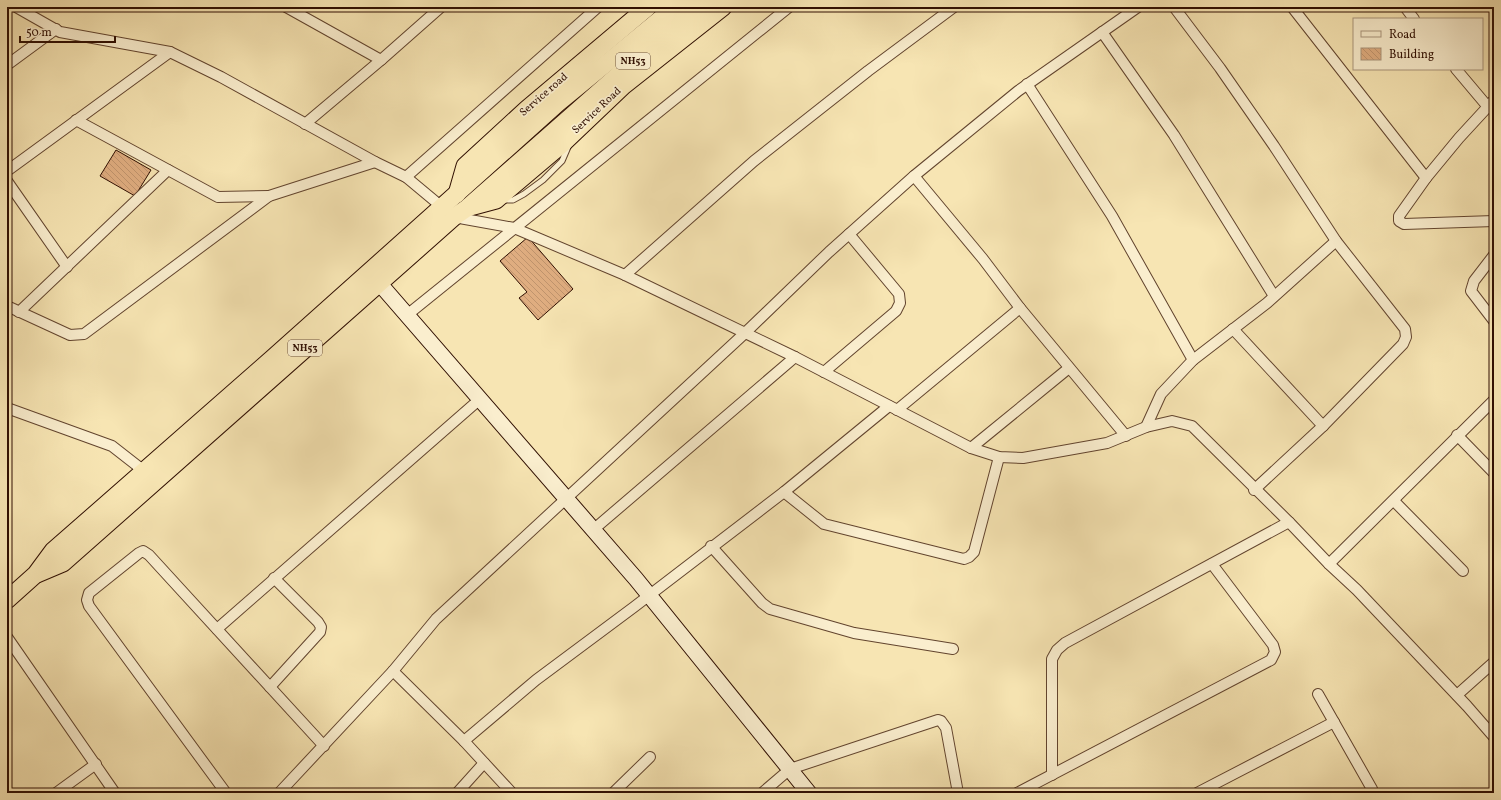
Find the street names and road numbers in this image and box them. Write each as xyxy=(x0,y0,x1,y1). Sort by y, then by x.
road number: NH53 xyxy=(616,53,650,69)
street label: Service road xyxy=(517,70,571,120)
street label: Service Road xyxy=(569,84,625,138)
road number: NH53 xyxy=(288,340,322,356)

